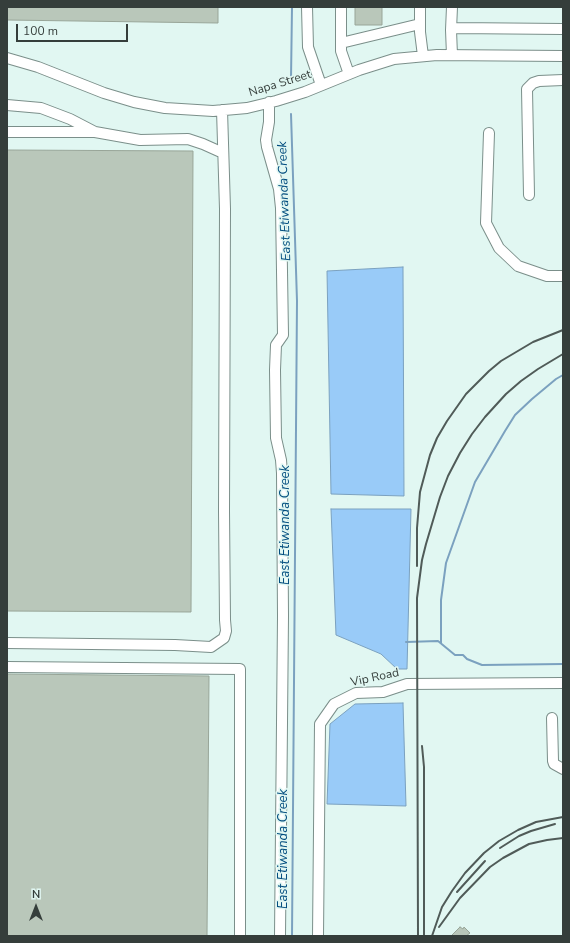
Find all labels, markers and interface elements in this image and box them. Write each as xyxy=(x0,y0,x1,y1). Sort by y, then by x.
scale bar xyxy=(18,16,130,42)
text: 100 m xyxy=(23,23,58,39)
street label: Napa Street xyxy=(247,68,313,100)
water label: East Etiwanda Creek xyxy=(275,141,295,261)
water label: East Etiwanda Creek xyxy=(278,465,294,585)
street label: Vip Road xyxy=(350,666,400,690)
water label: East Etiwanda Creek xyxy=(276,789,292,909)
north arrow xyxy=(16,887,56,927)
text: N xyxy=(32,887,40,902)

